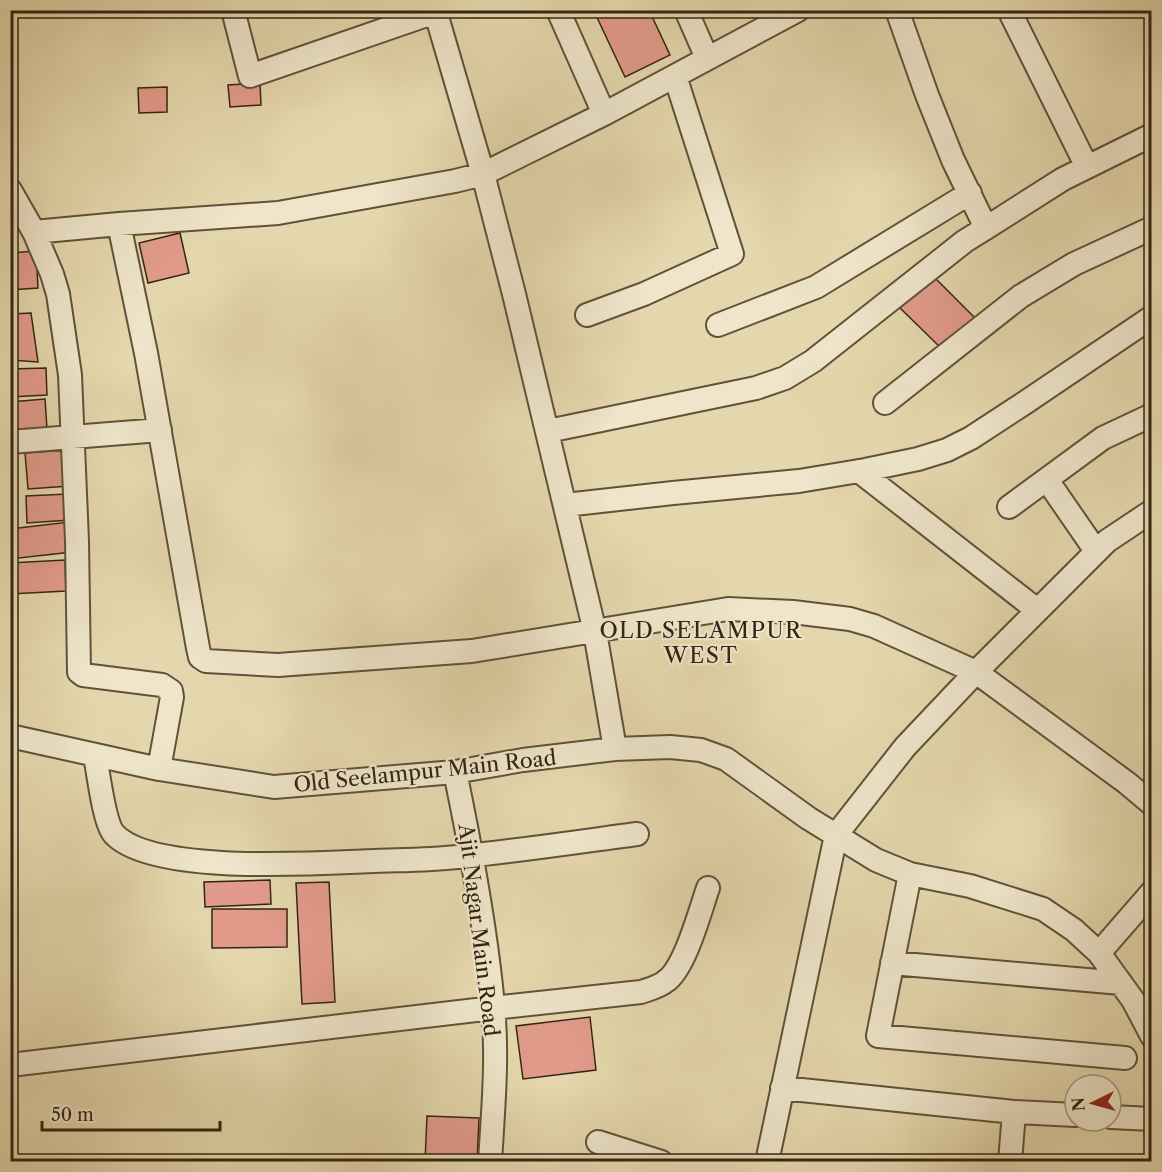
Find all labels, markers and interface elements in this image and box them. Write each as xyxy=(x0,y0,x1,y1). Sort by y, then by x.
district label: OLD SELAMPUR WEST xyxy=(599,617,803,669)
street label: Old Seelampur Main Road xyxy=(292,745,558,797)
street label: Ajit Nagar Main Road xyxy=(453,821,504,1038)
north arrow xyxy=(1063,1073,1123,1133)
scale bar xyxy=(42,1094,220,1132)
text: N xyxy=(1067,1096,1089,1112)
text: 50 m xyxy=(51,1104,94,1126)

